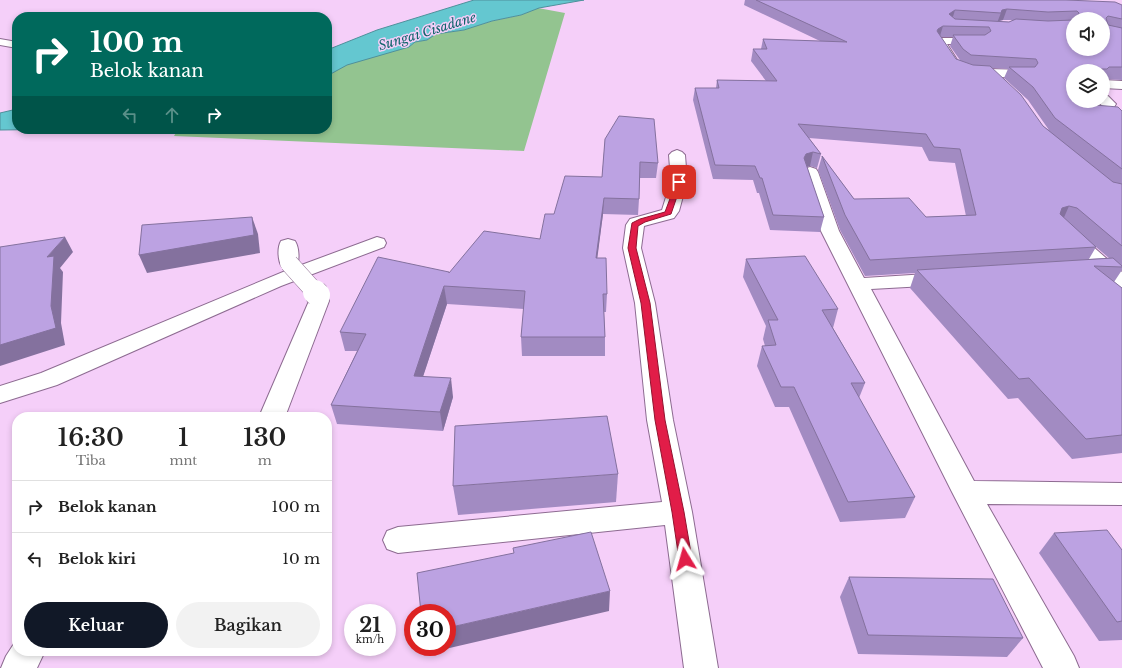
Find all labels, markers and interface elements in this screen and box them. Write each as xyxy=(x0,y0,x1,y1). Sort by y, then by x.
water label: Sungai Cisadane xyxy=(376,9,478,54)
map controls xyxy=(1066,12,1110,108)
button: sound xyxy=(1066,12,1110,56)
text: 100 m xyxy=(90,25,183,60)
icon: right xyxy=(24,28,76,80)
text: Belok kanan xyxy=(90,60,204,82)
button: layers xyxy=(1066,64,1110,108)
icon: left xyxy=(119,104,141,126)
icon: ahead xyxy=(161,104,183,126)
icon: right xyxy=(203,104,225,126)
pin xyxy=(662,165,696,199)
icon: arrive xyxy=(668,171,690,193)
text: 16:30 xyxy=(58,423,124,452)
text: 1 xyxy=(178,423,189,452)
text: 130 xyxy=(243,423,286,452)
text: Tiba xyxy=(76,452,106,469)
text: mnt xyxy=(169,452,197,469)
text: m xyxy=(258,452,272,469)
icon: right xyxy=(24,496,46,518)
text: Belok kanan xyxy=(58,497,157,516)
text: 100 m xyxy=(271,497,320,516)
position arrow xyxy=(664,538,706,580)
icon: left xyxy=(24,548,46,570)
text: Belok kiri xyxy=(58,549,136,568)
text: 10 m xyxy=(282,549,320,568)
button: Keluar xyxy=(24,602,168,648)
button: Bagikan xyxy=(176,602,320,648)
speed limit sign: 30 xyxy=(404,604,456,656)
text: 21 xyxy=(359,613,381,637)
text: km/h xyxy=(356,633,384,646)

